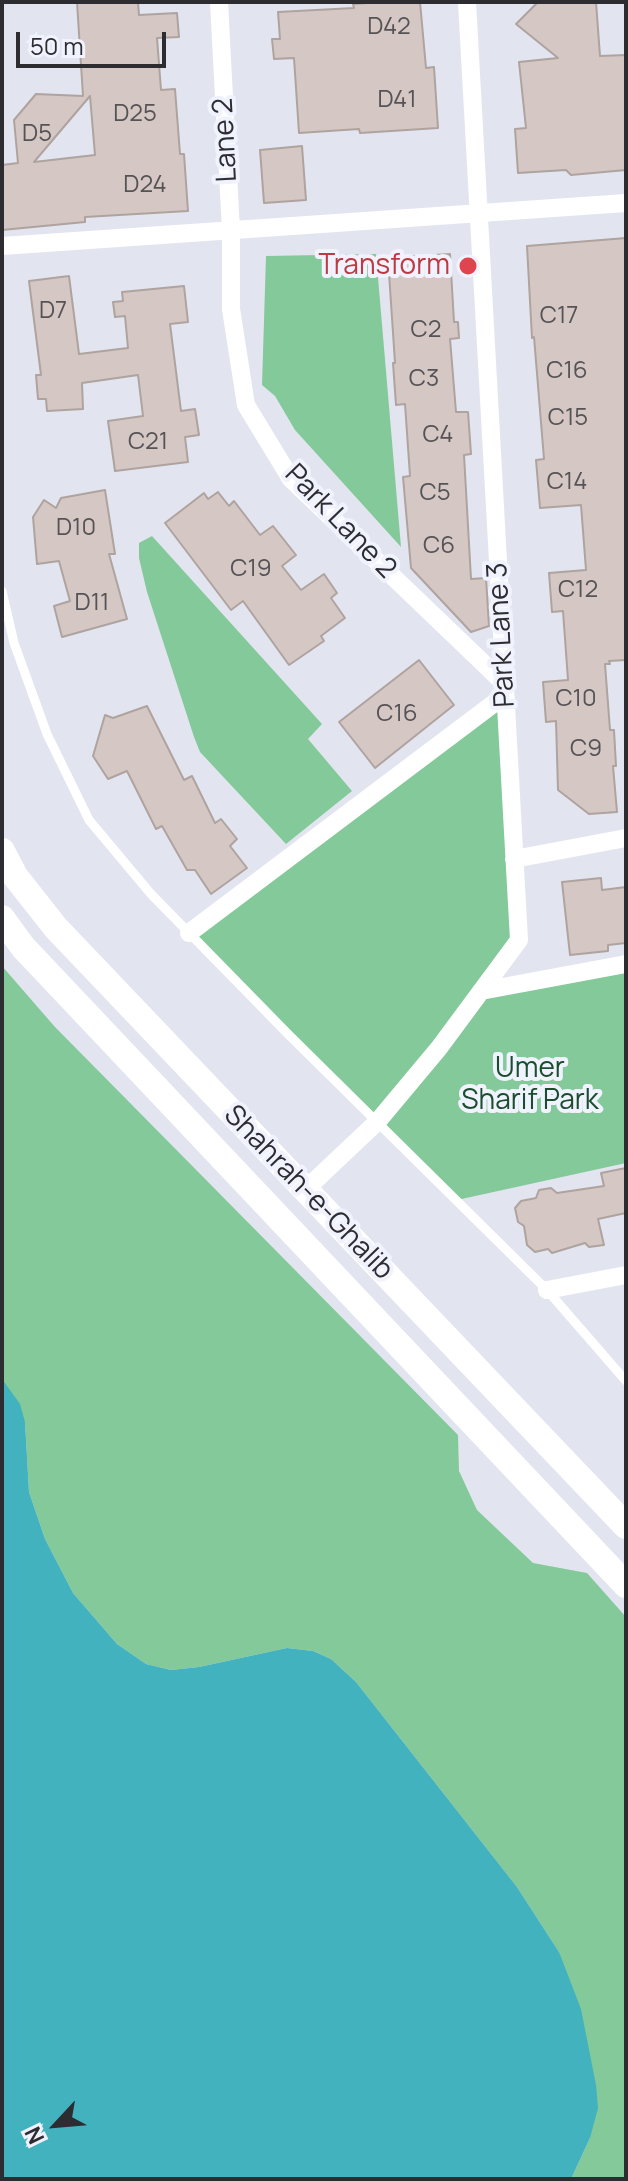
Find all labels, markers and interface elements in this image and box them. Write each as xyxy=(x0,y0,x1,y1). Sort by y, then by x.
house number: D42 xyxy=(367,13,411,41)
scale bar xyxy=(20,16,170,66)
text: 50 m xyxy=(30,29,84,62)
house number: D41 xyxy=(377,86,417,114)
street label: Lane 2 xyxy=(207,97,245,183)
house number: D25 xyxy=(113,100,157,128)
house number: D5 xyxy=(22,120,52,148)
house number: D24 xyxy=(123,171,167,199)
place label: Transform xyxy=(319,249,450,283)
marker: Transform xyxy=(457,255,479,277)
house number: D7 xyxy=(39,297,67,325)
house number: C17 xyxy=(540,302,578,330)
house number: C2 xyxy=(411,316,441,344)
house number: C16 xyxy=(546,357,588,385)
house number: C3 xyxy=(409,365,439,393)
house number: C15 xyxy=(548,404,588,432)
house number: C4 xyxy=(423,421,453,449)
house number: C21 xyxy=(128,428,168,456)
street label: Park Lane 2 xyxy=(277,458,403,586)
house number: C14 xyxy=(547,468,587,496)
house number: C5 xyxy=(419,479,451,507)
house number: D10 xyxy=(56,514,96,542)
house number: C6 xyxy=(423,532,455,560)
house number: C19 xyxy=(230,555,272,583)
street label: Park Lane 3 xyxy=(481,562,523,708)
house number: C12 xyxy=(558,576,598,604)
house number: D11 xyxy=(75,589,109,617)
house number: C10 xyxy=(555,685,597,713)
house number: C16 xyxy=(376,700,418,728)
house number: C9 xyxy=(570,735,602,763)
park label: Umer Sharif Park xyxy=(461,1052,599,1118)
street label: Shahrah-e-Ghalib xyxy=(216,1099,400,1287)
north arrow xyxy=(16,2085,96,2165)
text: N xyxy=(17,2122,51,2149)

